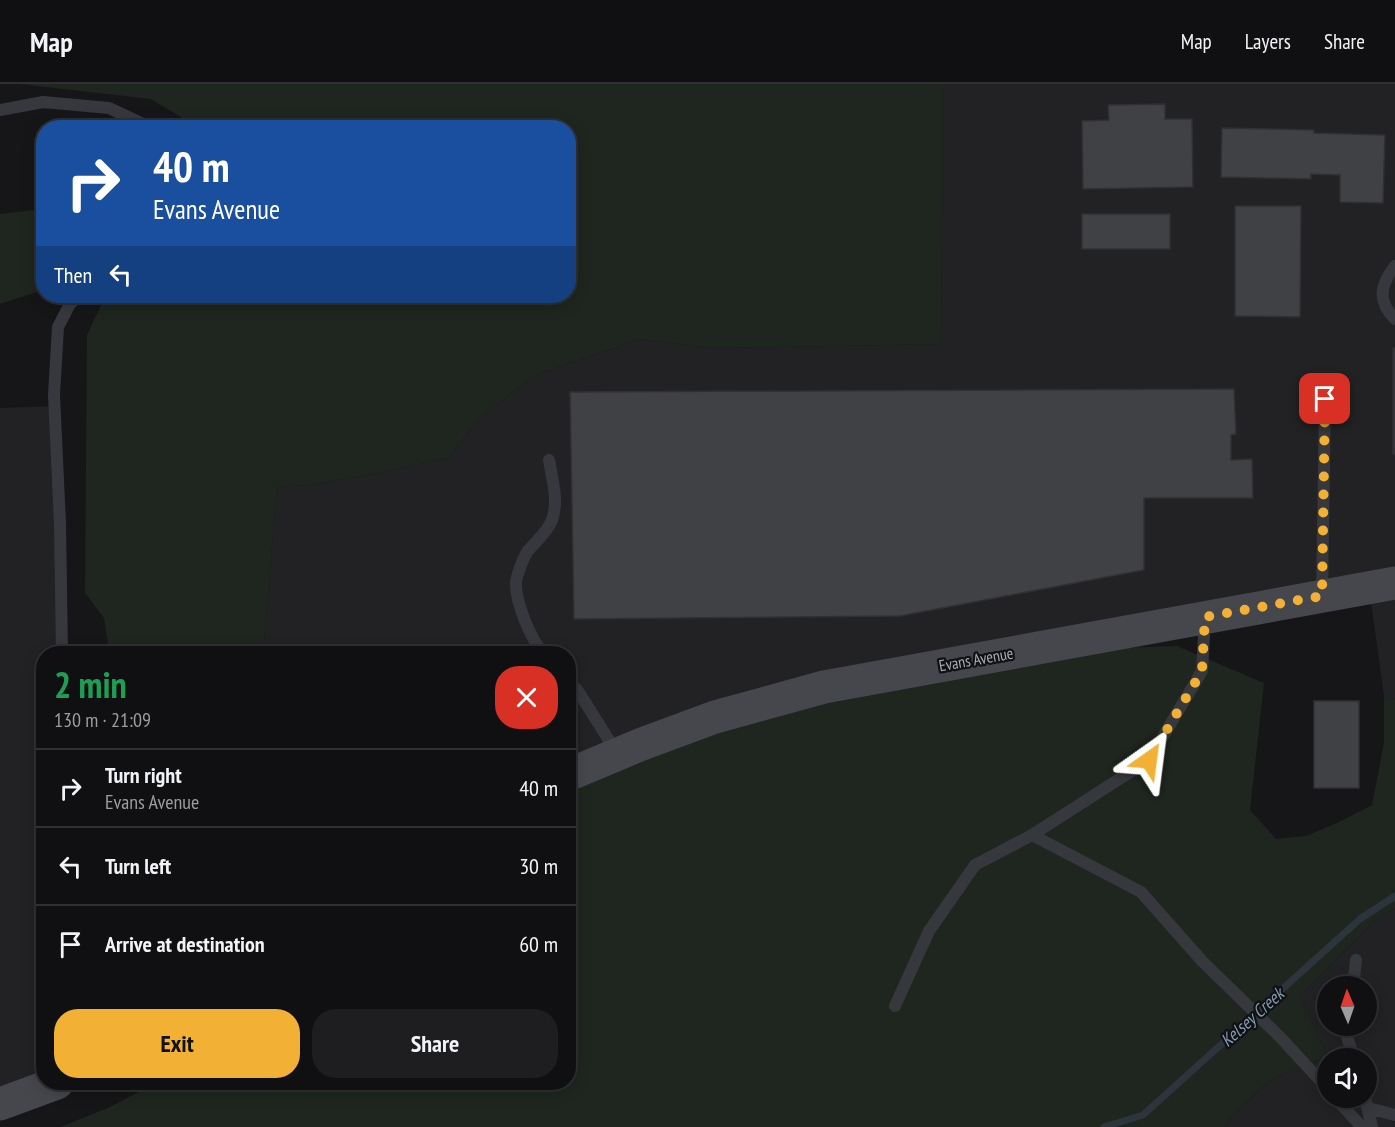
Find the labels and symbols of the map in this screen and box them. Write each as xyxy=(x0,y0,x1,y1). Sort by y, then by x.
pin xyxy=(1299,373,1350,424)
street label: Evans Avenue xyxy=(937,643,1015,675)
position arrow xyxy=(1117,728,1181,792)
north arrow xyxy=(1317,976,1377,1036)
water label: Kelsey Creek xyxy=(1215,981,1290,1052)

